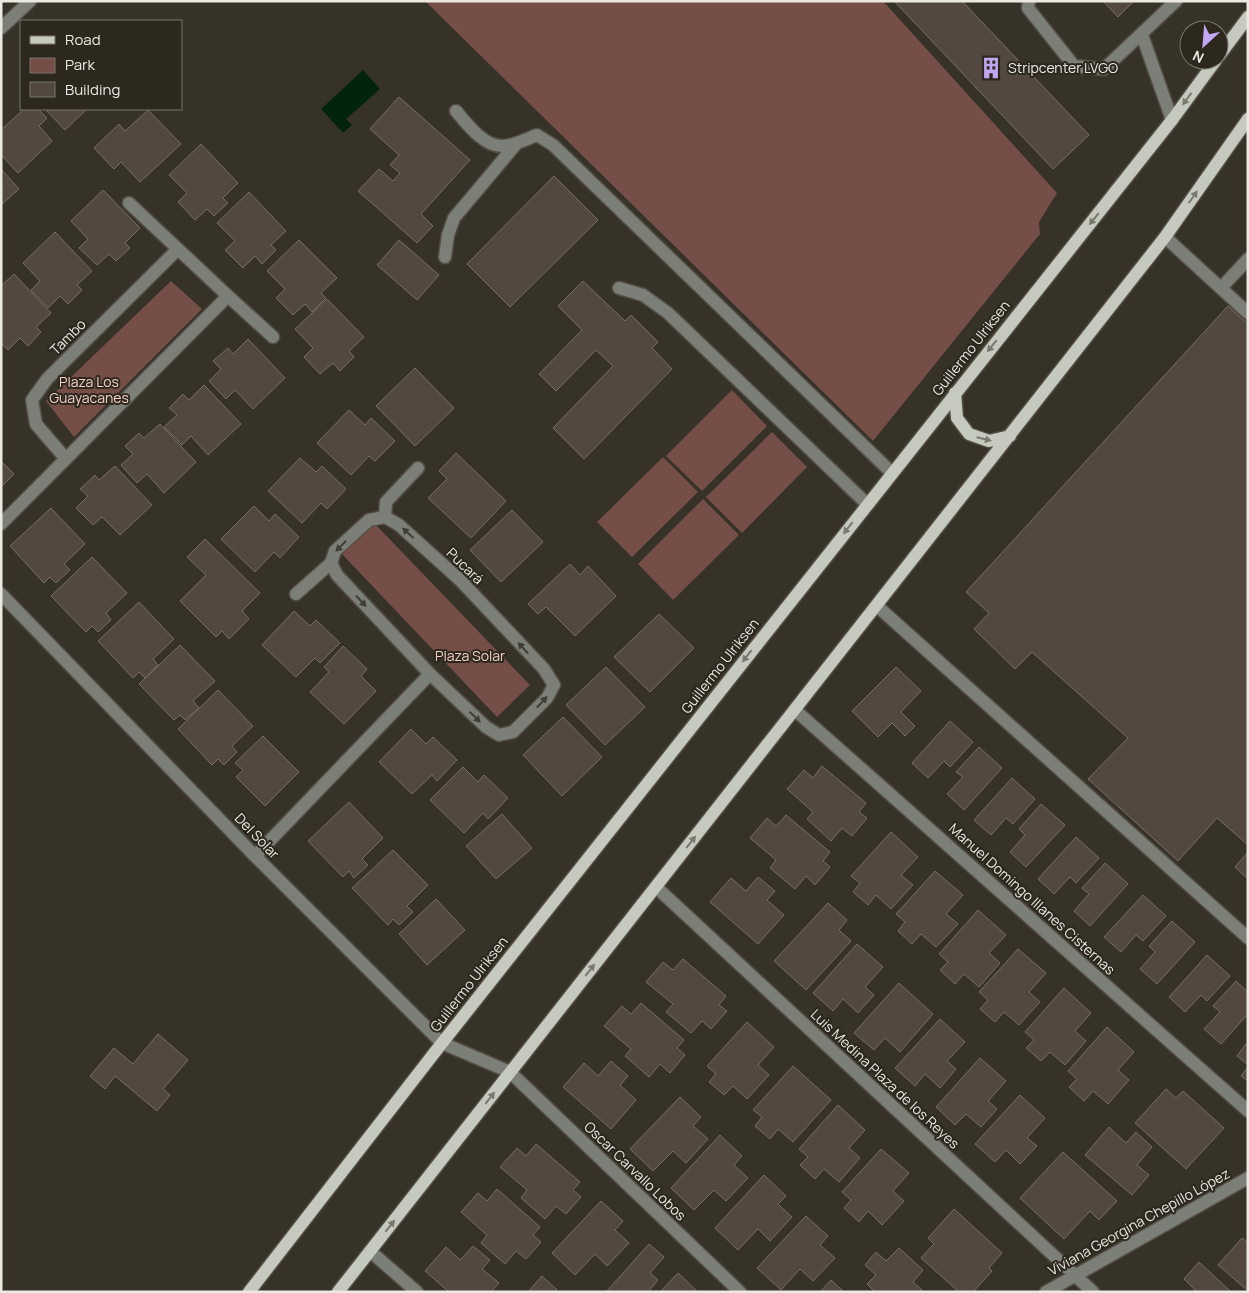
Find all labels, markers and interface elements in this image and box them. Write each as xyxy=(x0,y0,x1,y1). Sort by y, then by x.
legend xyxy=(20,20,182,110)
north arrow xyxy=(1179,20,1229,70)
text: Road xyxy=(65,29,101,50)
text: N xyxy=(1189,46,1207,68)
text: Park xyxy=(65,54,95,75)
building icon: Stripcenter LVGO xyxy=(978,55,1004,81)
place label: Stripcenter LVGO xyxy=(1008,58,1118,77)
text: Building xyxy=(65,79,120,100)
one-way arrow xyxy=(1182,92,1192,106)
one-way arrow xyxy=(1188,191,1198,204)
one-way arrow xyxy=(1088,212,1099,225)
street label: Guillermo Ulriksen xyxy=(927,296,1014,399)
street label: Tambo xyxy=(46,315,90,359)
one-way arrow xyxy=(987,339,998,352)
park label: Plaza Los Guayacanes xyxy=(49,372,129,407)
one-way arrow xyxy=(977,435,993,443)
one-way arrow xyxy=(843,521,854,534)
one-way arrow xyxy=(403,527,415,539)
one-way arrow xyxy=(335,540,347,552)
street label: Pucará xyxy=(443,543,488,588)
one-way arrow xyxy=(355,595,367,607)
street label: Guillermo Ulriksen xyxy=(676,614,763,717)
one-way arrow xyxy=(517,642,529,654)
park label: Plaza Solar xyxy=(435,646,505,665)
one-way arrow xyxy=(742,649,753,662)
one-way arrow xyxy=(536,697,548,709)
one-way arrow xyxy=(468,711,480,723)
street label: Del Solar xyxy=(231,809,284,863)
street label: Manuel Domingo Illanes Cisternas xyxy=(945,819,1120,979)
one-way arrow xyxy=(686,836,697,849)
street label: Guillermo Ulriksen xyxy=(425,932,512,1035)
one-way arrow xyxy=(585,964,596,977)
street label: Luis Medina Plaza de los Reyes xyxy=(807,1005,964,1153)
one-way arrow xyxy=(484,1091,495,1104)
street label: Oscar Carvallo Lobos xyxy=(580,1117,691,1224)
street label: Viviana Georgina Chepillo López xyxy=(1045,1164,1233,1280)
one-way arrow xyxy=(384,1220,395,1233)

